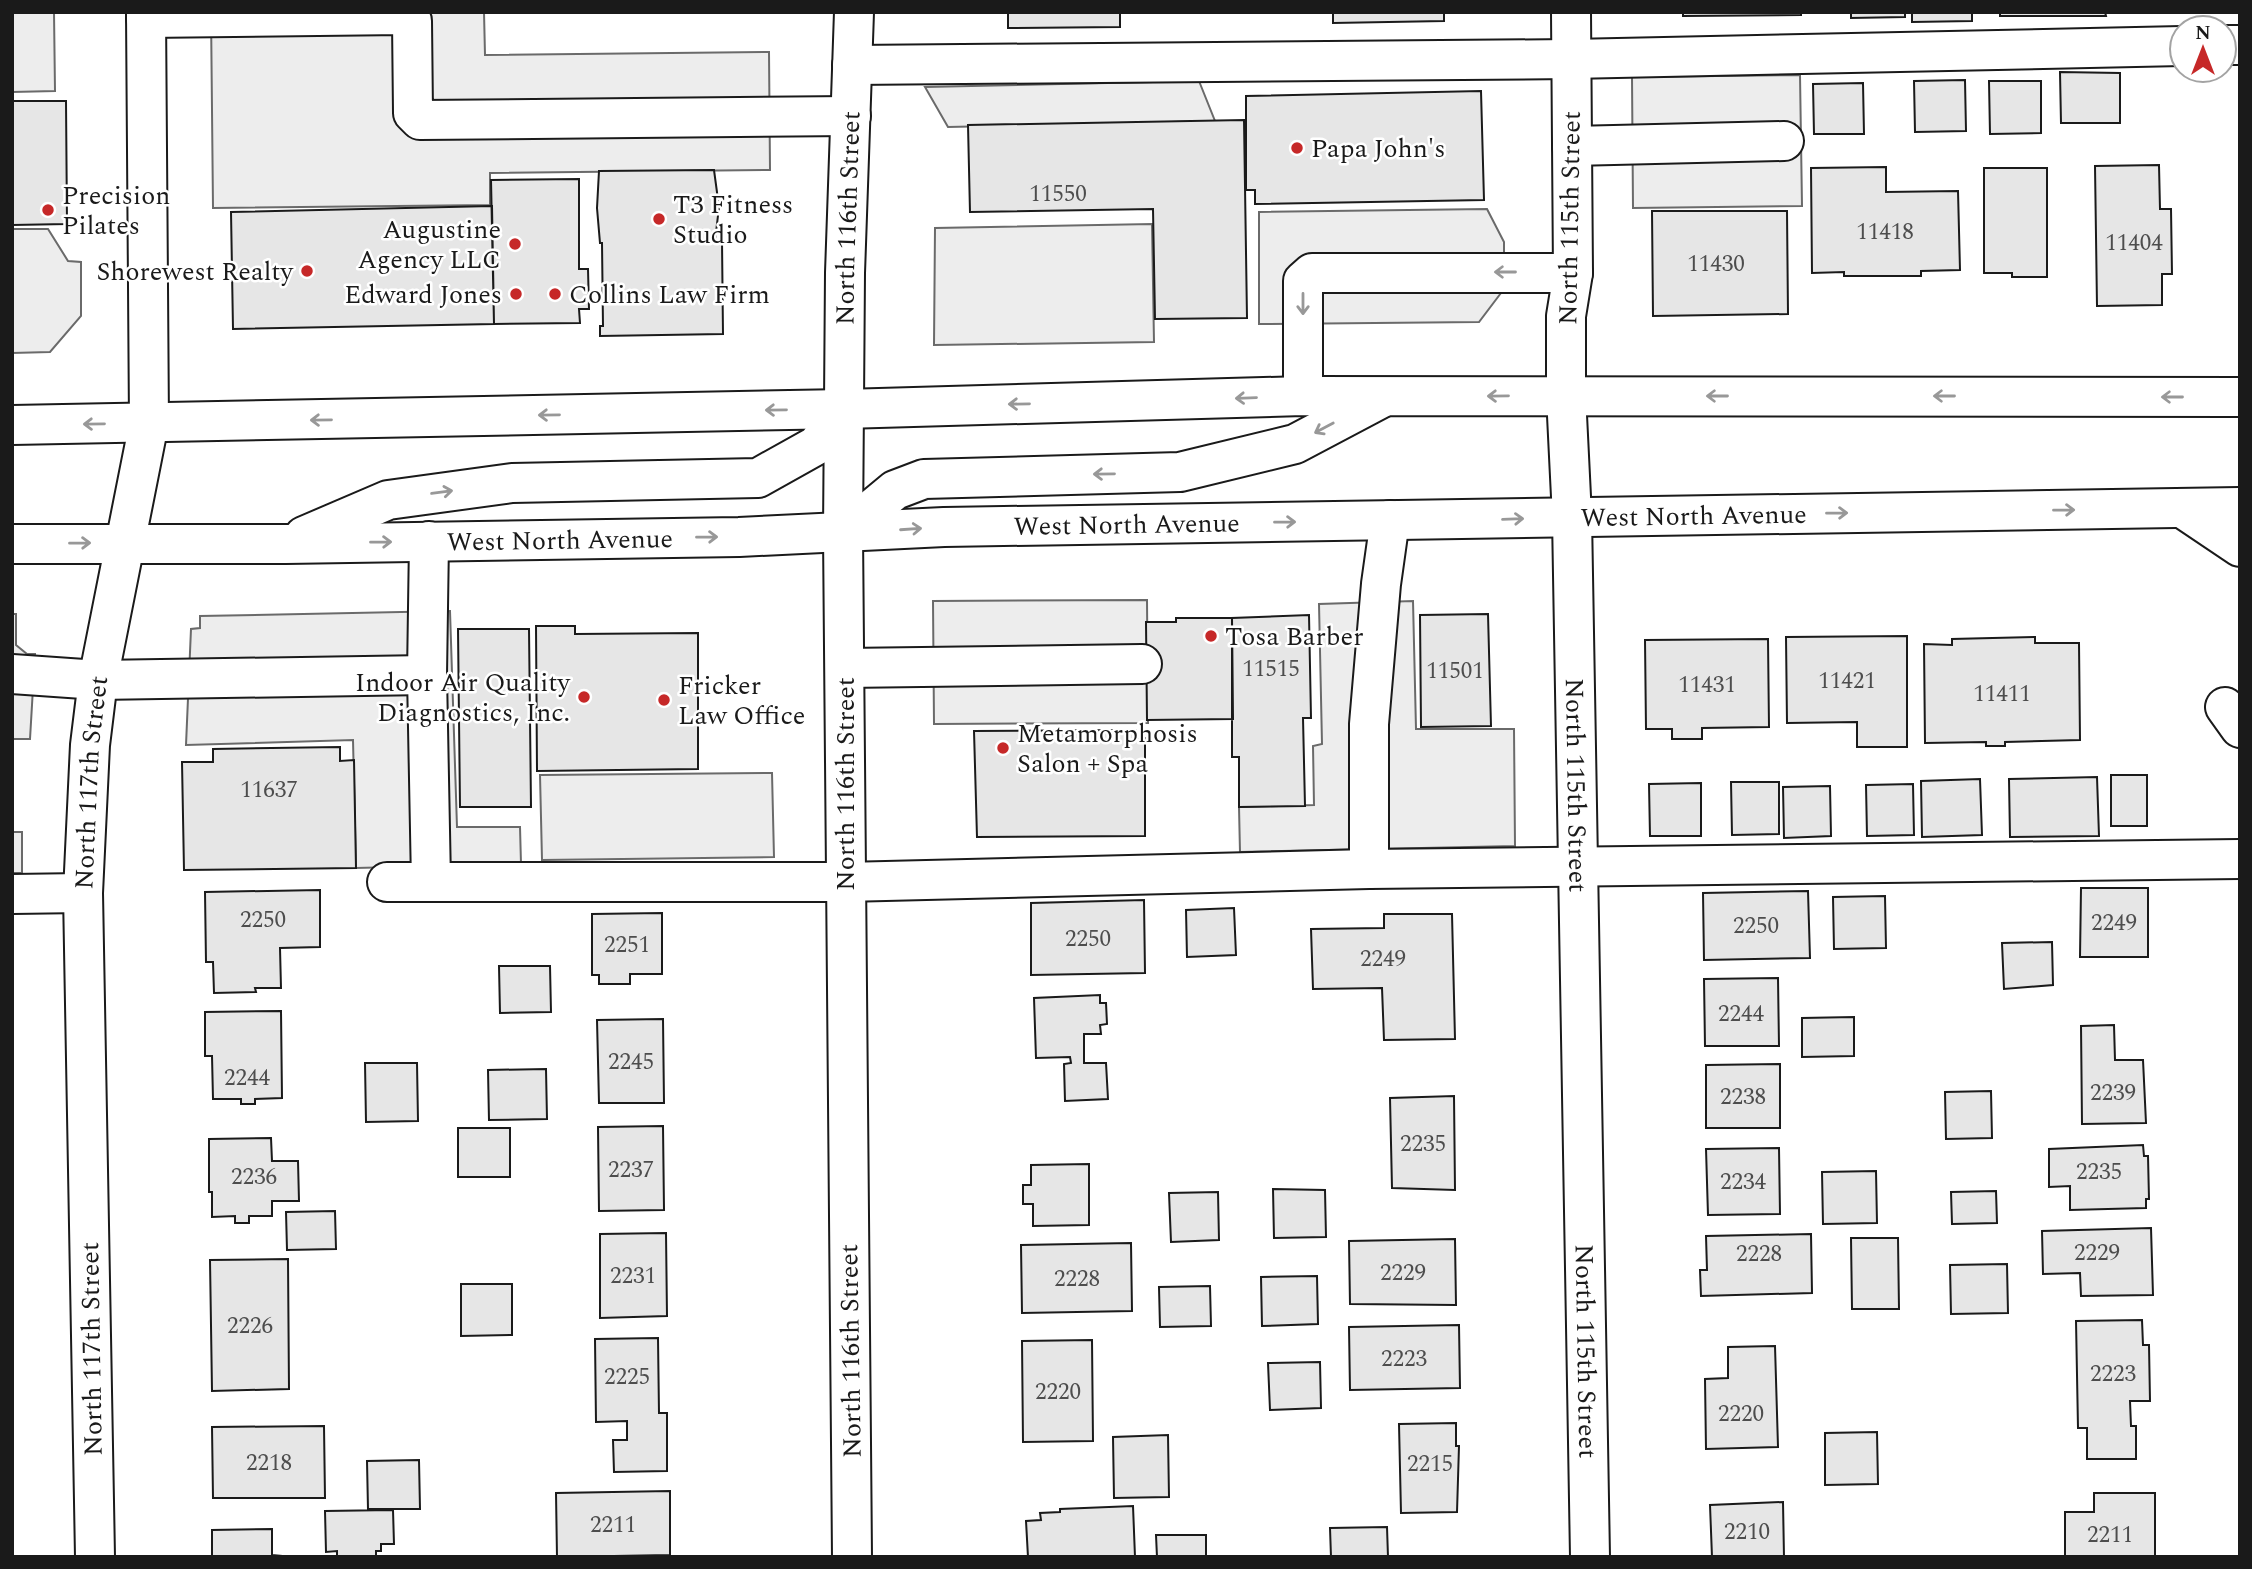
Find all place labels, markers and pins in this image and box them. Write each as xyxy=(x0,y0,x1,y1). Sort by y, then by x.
place label: Papa John's xyxy=(1311,129,1446,169)
marker: Papa John's xyxy=(1289,140,1305,156)
place label: Precision Pilates xyxy=(62,176,170,246)
place label: T3 Fitness Studio xyxy=(673,185,793,255)
marker: Precision Pilates xyxy=(40,202,56,218)
place label: Augustine Agency LLC xyxy=(357,210,501,280)
marker: T3 Fitness Studio xyxy=(651,211,667,227)
marker: Augustine Agency LLC xyxy=(507,236,523,252)
place label: Shorewest Realty xyxy=(96,252,295,292)
marker: Shorewest Realty xyxy=(299,263,315,279)
place label: Edward Jones xyxy=(344,275,502,315)
place label: Collins Law Firm xyxy=(569,275,770,315)
marker: Edward Jones xyxy=(508,286,524,302)
marker: Collins Law Firm xyxy=(547,286,563,302)
place label: Tosa Barber xyxy=(1225,617,1363,657)
marker: Tosa Barber xyxy=(1203,628,1219,644)
place label: Indoor Air Quality Diagnostics, Inc. xyxy=(355,663,572,733)
place label: Fricker Law Office xyxy=(678,666,805,736)
marker: Indoor Air Quality Diagnostics, Inc. xyxy=(576,689,592,705)
marker: Fricker Law Office xyxy=(656,692,672,708)
place label: Metamorphosis Salon + Spa xyxy=(1017,714,1198,784)
marker: Metamorphosis Salon + Spa xyxy=(995,740,1011,756)

